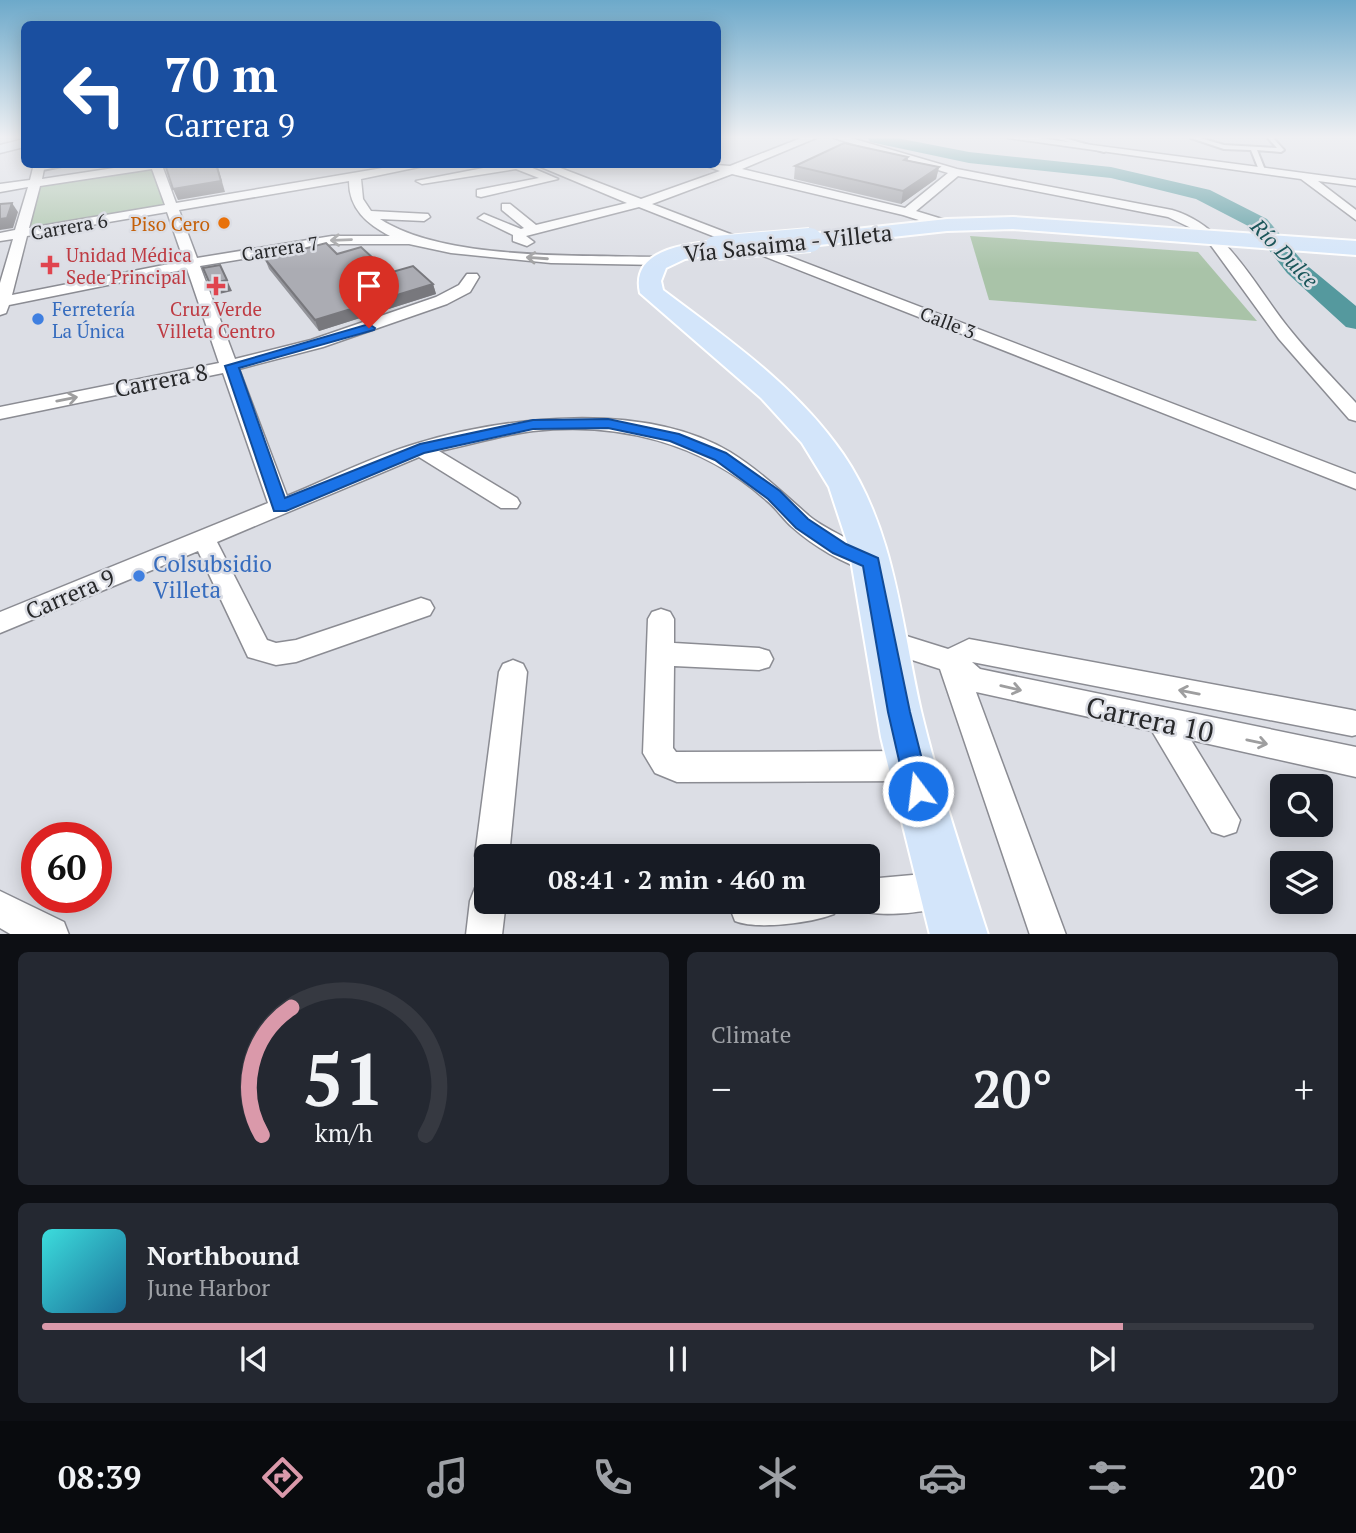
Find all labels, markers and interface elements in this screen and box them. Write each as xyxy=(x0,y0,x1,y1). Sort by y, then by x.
text: 70 m xyxy=(164,41,278,106)
icon: left xyxy=(49,49,140,140)
text: Carrera 9 xyxy=(164,104,295,146)
street label: Carrera 6 xyxy=(29,207,109,245)
place label: Piso Cero xyxy=(130,211,210,236)
water label: Río Dulce xyxy=(1245,212,1325,294)
marker: Piso Cero xyxy=(216,215,232,231)
street label: Vía Sasaima - Villeta xyxy=(682,217,894,269)
street label: Carrera 7 xyxy=(240,230,320,266)
one-way arrow xyxy=(330,233,353,246)
place label: Unidad Médica Sede Principal xyxy=(66,242,192,289)
one-way arrow xyxy=(526,251,548,264)
marker: Unidad Médica Sede Principal xyxy=(40,255,60,275)
pin xyxy=(339,256,399,328)
icon: arrive xyxy=(350,267,388,305)
marker: Cruz Verde Villeta Centro xyxy=(208,278,224,294)
place label: Ferretería La Única xyxy=(52,296,136,343)
place label: Cruz Verde Villeta Centro xyxy=(157,296,275,343)
street label: Calle 3 xyxy=(917,300,979,344)
marker: Ferretería La Única xyxy=(30,311,46,327)
street label: Carrera 8 xyxy=(112,356,210,404)
one-way arrow xyxy=(55,392,78,406)
place label: Colsubsidio Villeta xyxy=(153,548,272,605)
street label: Carrera 9 xyxy=(21,561,119,627)
marker: Colsubsidio Villeta xyxy=(131,568,147,584)
one-way arrow xyxy=(999,681,1022,695)
one-way arrow xyxy=(1178,684,1201,698)
street label: Carrera 10 xyxy=(1083,687,1217,751)
one-way arrow xyxy=(1245,735,1268,749)
position arrow xyxy=(881,754,955,828)
map controls xyxy=(1270,774,1333,914)
button: search xyxy=(1270,774,1333,837)
speed limit sign: 60 xyxy=(21,822,112,913)
button: layers xyxy=(1270,851,1333,914)
text: 08:41 · 2 min · 460 m xyxy=(548,862,806,896)
text: Climate xyxy=(711,1019,791,1050)
text: 51 xyxy=(302,1029,385,1126)
text: 20° xyxy=(972,1054,1053,1123)
text: − xyxy=(711,1064,731,1114)
text: + xyxy=(1294,1064,1314,1114)
text: km/h xyxy=(315,1115,373,1148)
text: Northbound xyxy=(147,1238,300,1272)
text: June Harbor xyxy=(147,1272,270,1303)
icon: previous xyxy=(235,1340,273,1378)
icon: pause xyxy=(659,1340,697,1378)
icon: next xyxy=(1083,1340,1121,1378)
icon: directions xyxy=(258,1453,307,1502)
icon: music xyxy=(423,1453,472,1502)
icon: phone xyxy=(588,1453,637,1502)
icon: climate xyxy=(753,1453,802,1502)
icon: car xyxy=(918,1453,967,1502)
icon: filters xyxy=(1083,1453,1132,1502)
text: 08:39 xyxy=(58,1456,141,1498)
text: 20° xyxy=(1248,1456,1298,1498)

